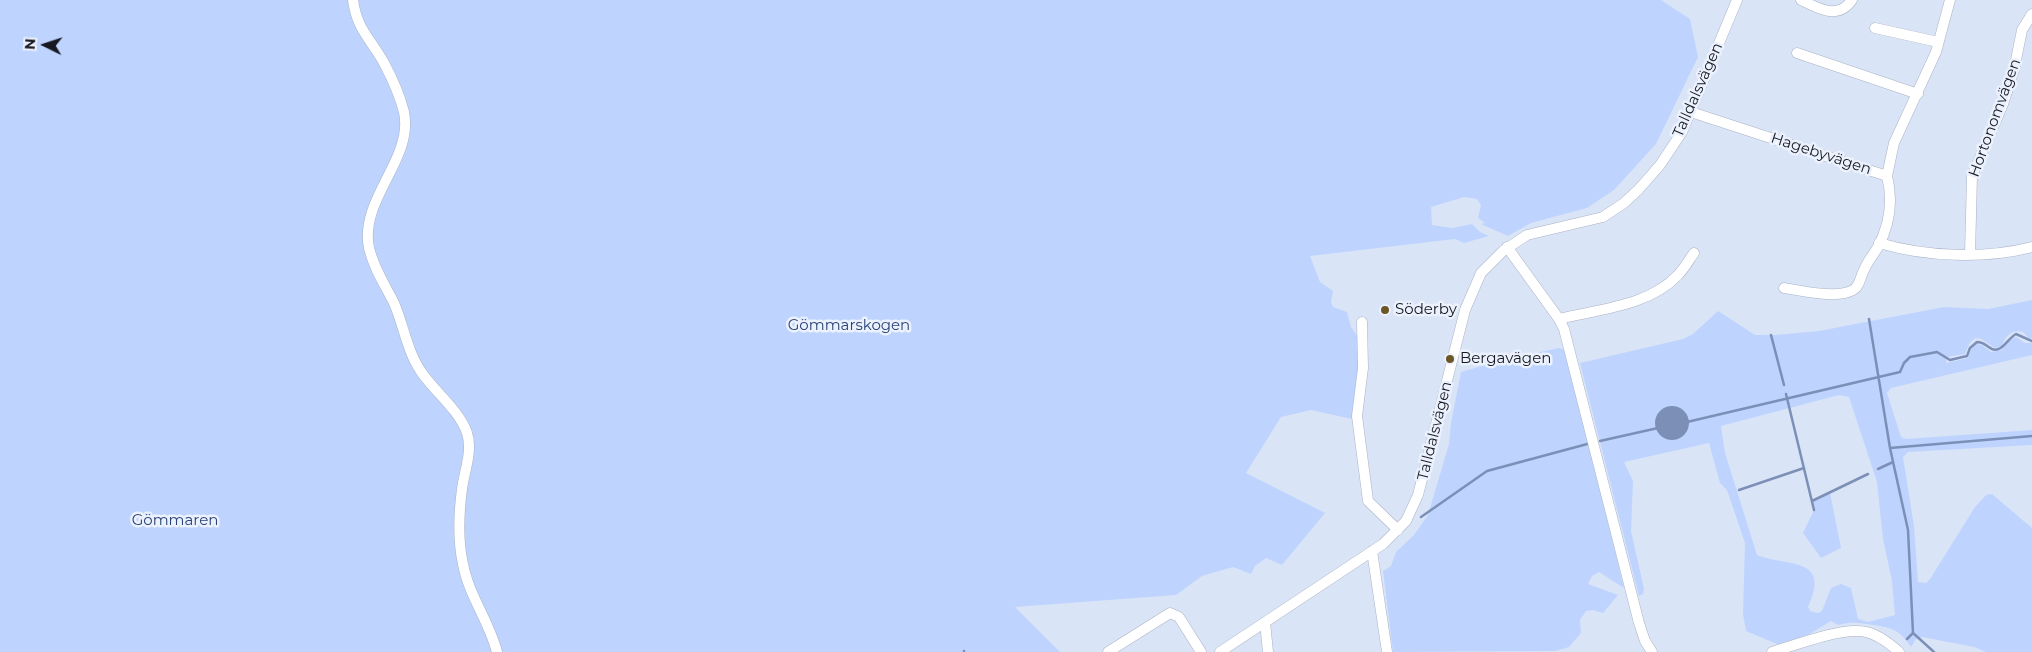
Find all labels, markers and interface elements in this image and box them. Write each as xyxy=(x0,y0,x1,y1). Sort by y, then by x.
north arrow xyxy=(20,20,70,70)
text: N xyxy=(21,38,39,50)
street label: Talldalsvägen xyxy=(1669,40,1727,140)
street label: Hortonomvägen xyxy=(1965,56,2025,180)
street label: Hagebyvägen xyxy=(1769,129,1873,179)
place label: Söderby xyxy=(1395,301,1457,319)
marker: Söderby xyxy=(1379,304,1391,316)
park label: Gömmarskogen xyxy=(788,317,910,335)
place label: Bergavägen xyxy=(1460,350,1551,368)
marker: Bergavägen xyxy=(1444,353,1456,365)
street label: Talldalsvägen xyxy=(1414,380,1456,482)
park label: Gömmaren xyxy=(132,512,218,530)

